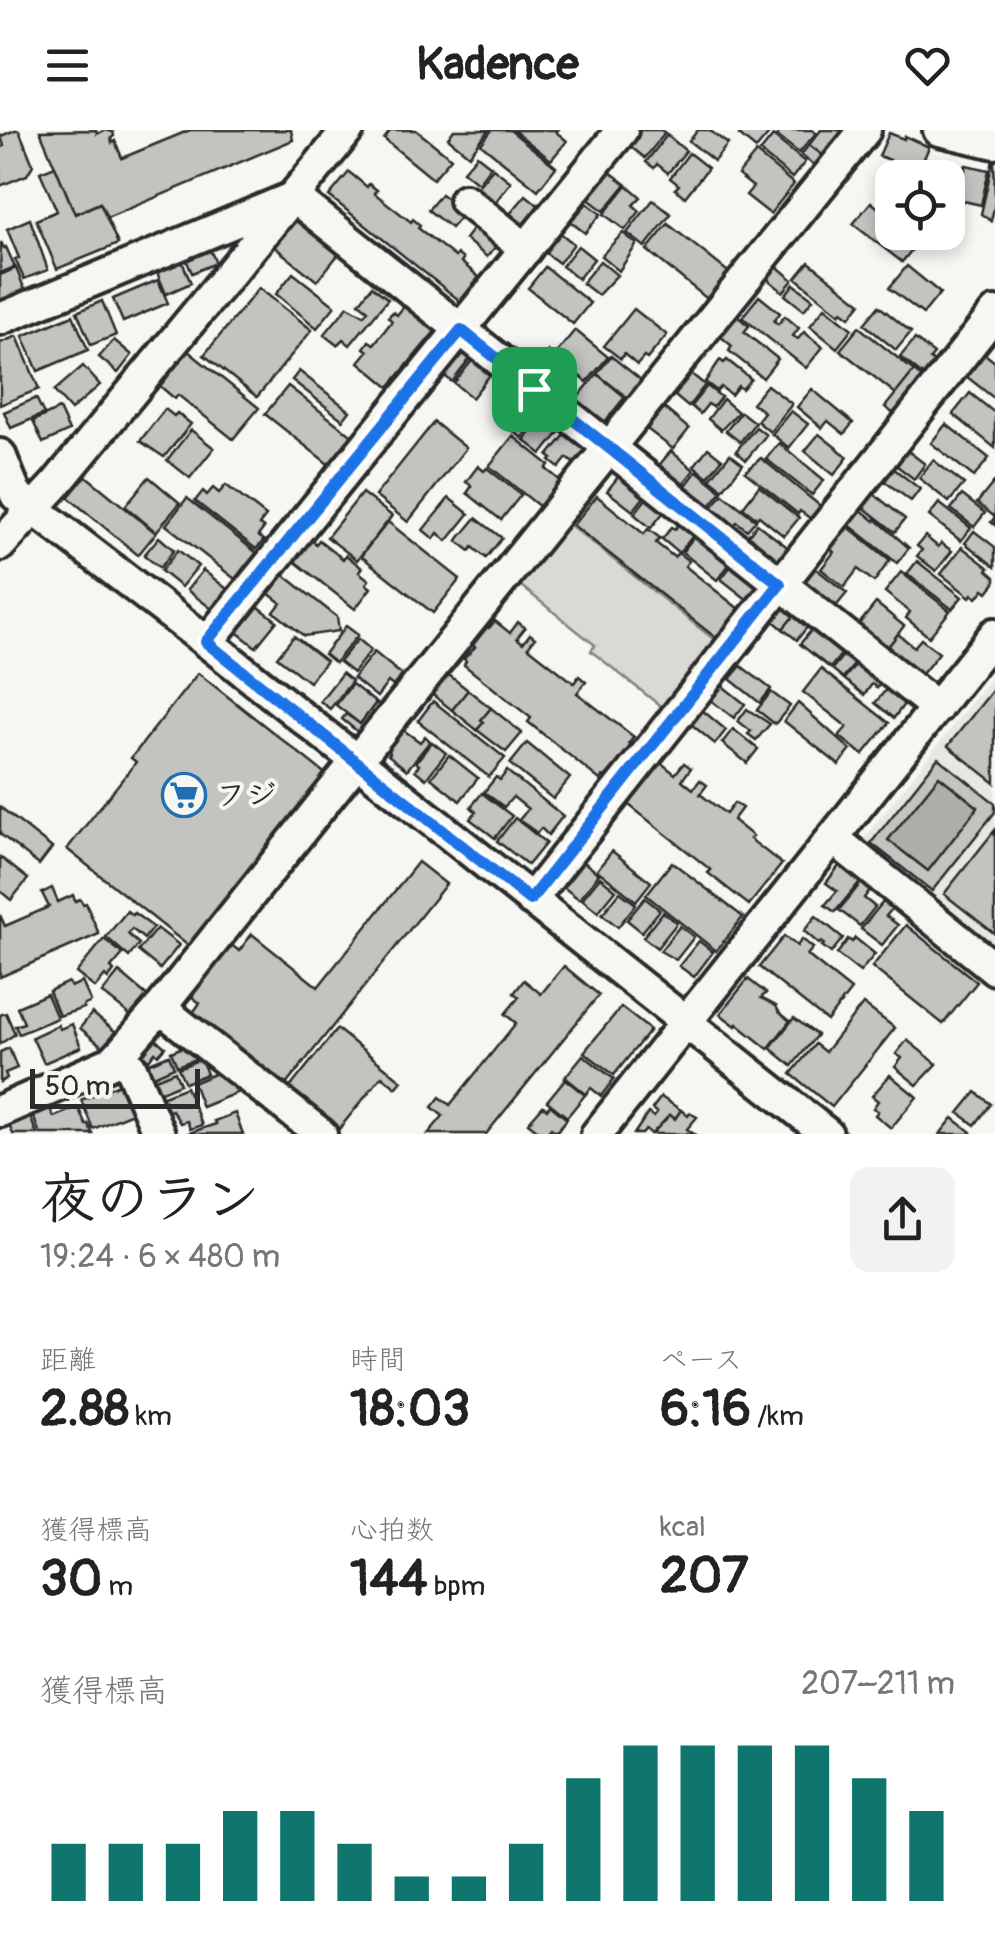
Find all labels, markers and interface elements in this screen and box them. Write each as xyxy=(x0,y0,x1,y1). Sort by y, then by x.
text: Kadence xyxy=(416,37,579,93)
icon: menu xyxy=(40,38,95,93)
icon: heart xyxy=(900,38,955,93)
map controls xyxy=(875,160,965,250)
button: locate xyxy=(875,160,965,250)
pin xyxy=(492,347,577,432)
icon: arrive xyxy=(507,362,562,417)
supermarket icon: フジ xyxy=(161,772,207,818)
place label: フジ xyxy=(216,777,276,814)
scale bar xyxy=(30,1064,200,1108)
text: 50 m xyxy=(45,1069,110,1104)
text: 夜のラン xyxy=(40,1165,260,1234)
button: share xyxy=(850,1167,955,1272)
text: 19:24 · 6 × 480 m xyxy=(40,1237,280,1277)
text: 距離 xyxy=(40,1343,96,1378)
text: 時間 xyxy=(350,1343,406,1378)
text: ペース xyxy=(660,1343,742,1378)
text: 2.88 xyxy=(40,1378,129,1441)
text: 18:03 xyxy=(350,1378,470,1441)
text: 6:16 xyxy=(660,1378,751,1441)
text: km xyxy=(129,1399,172,1434)
text: /km xyxy=(751,1399,804,1434)
text: kcal xyxy=(660,1510,706,1545)
text: 獲得標高 xyxy=(40,1513,152,1548)
text: 心拍数 xyxy=(350,1513,434,1548)
text: 207 xyxy=(660,1545,749,1608)
text: 30 xyxy=(40,1548,102,1611)
text: 144 xyxy=(350,1548,428,1611)
text: m xyxy=(102,1569,133,1604)
text: bpm xyxy=(428,1569,485,1604)
text: 207–211 m xyxy=(801,1664,955,1704)
text: 獲得標高 xyxy=(40,1671,168,1711)

